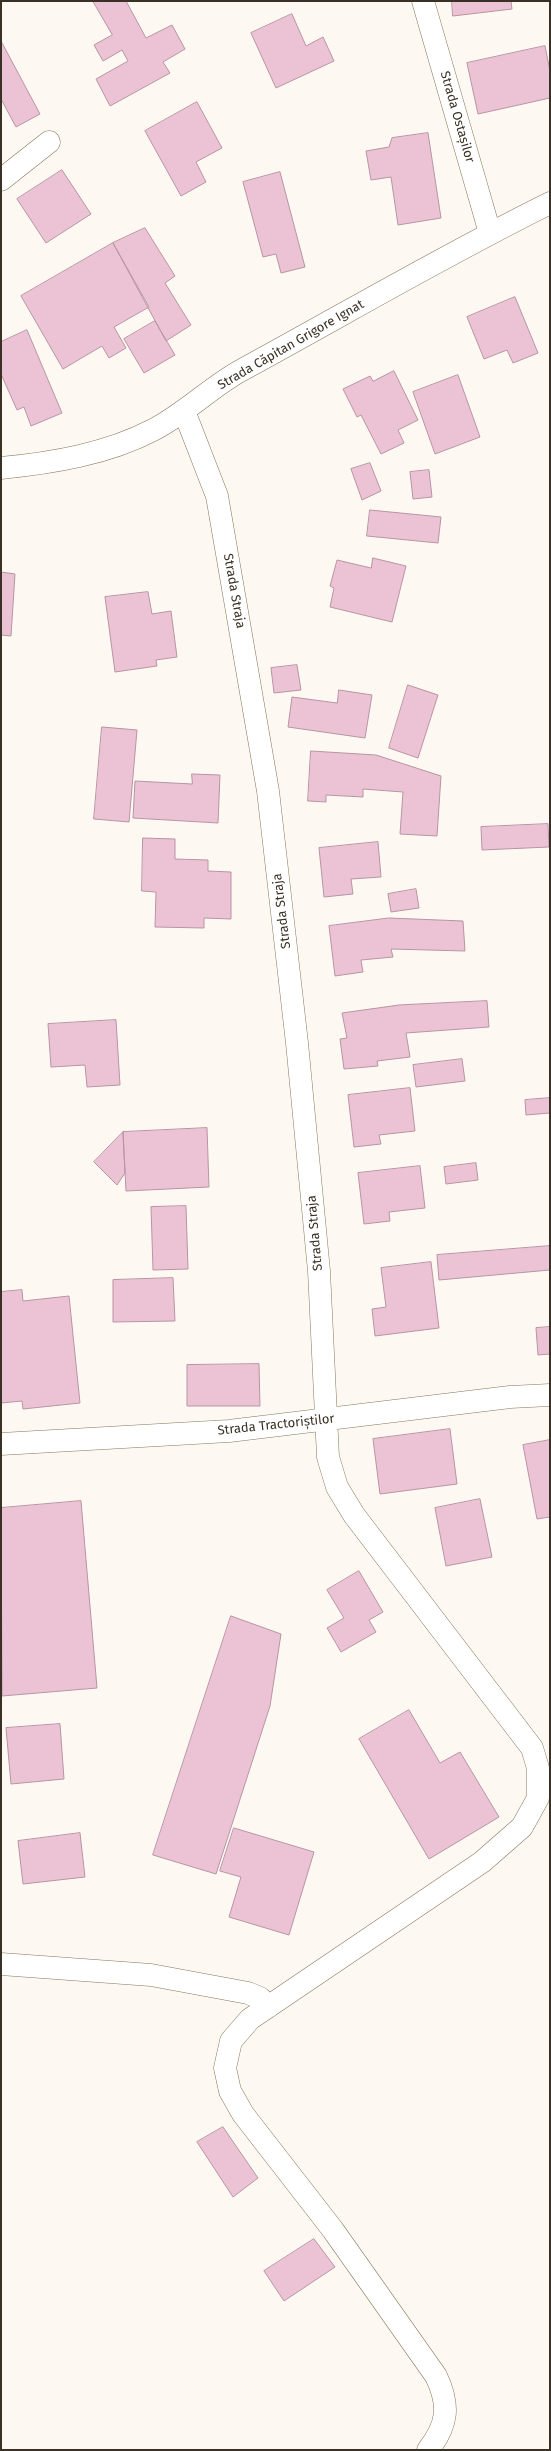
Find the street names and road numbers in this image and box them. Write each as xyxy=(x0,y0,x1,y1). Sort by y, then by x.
street label: Strada Ostașilor xyxy=(436,69,478,165)
street label: Strada Căpitan Grigore Ignat xyxy=(215,297,367,393)
street label: Strada Straja xyxy=(220,552,248,630)
street label: Strada Straja xyxy=(270,872,294,950)
street label: Strada Straja xyxy=(304,1195,326,1271)
street label: Strada Tractoriștilor xyxy=(217,1411,335,1439)

